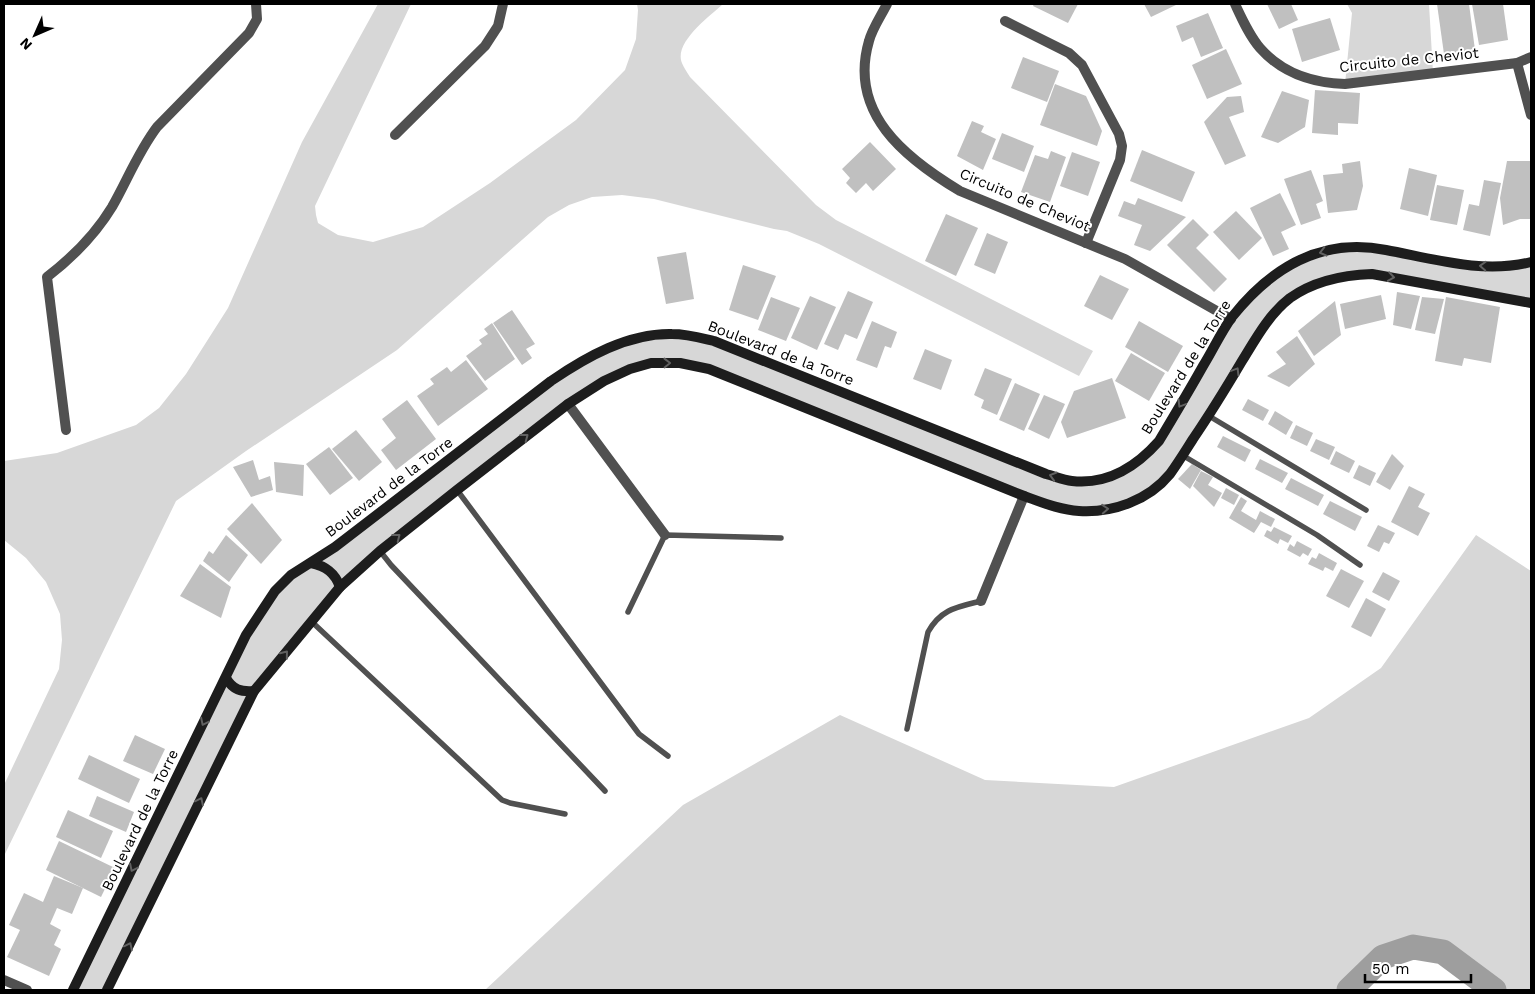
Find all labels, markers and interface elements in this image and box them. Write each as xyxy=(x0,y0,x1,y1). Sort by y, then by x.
north arrow xyxy=(10,10,60,60)
text: N xyxy=(16,35,35,54)
street label: Circuito de Cheviot xyxy=(1338,44,1480,76)
street label: Circuito de Cheviot xyxy=(957,164,1094,236)
one-way arrow xyxy=(1318,246,1327,257)
one-way arrow xyxy=(1479,261,1487,272)
one-way arrow xyxy=(1387,271,1395,281)
street label: Boulevard de la Torre xyxy=(1137,296,1235,438)
street label: Boulevard de la Torre xyxy=(705,317,857,389)
one-way arrow xyxy=(663,358,671,368)
one-way arrow xyxy=(1229,368,1239,377)
one-way arrow xyxy=(1177,399,1187,408)
street label: Boulevard de la Torre xyxy=(322,433,456,541)
one-way arrow xyxy=(519,434,529,443)
one-way arrow xyxy=(1050,471,1058,481)
one-way arrow xyxy=(1102,504,1110,515)
one-way arrow xyxy=(391,534,400,542)
one-way arrow xyxy=(279,650,288,659)
one-way arrow xyxy=(200,717,211,726)
street label: Boulevard de la Torre xyxy=(98,746,182,894)
one-way arrow xyxy=(194,797,204,806)
one-way arrow xyxy=(129,863,139,872)
one-way arrow xyxy=(123,943,133,952)
scale bar xyxy=(1365,952,1471,984)
text: 50 m xyxy=(1372,960,1409,978)

